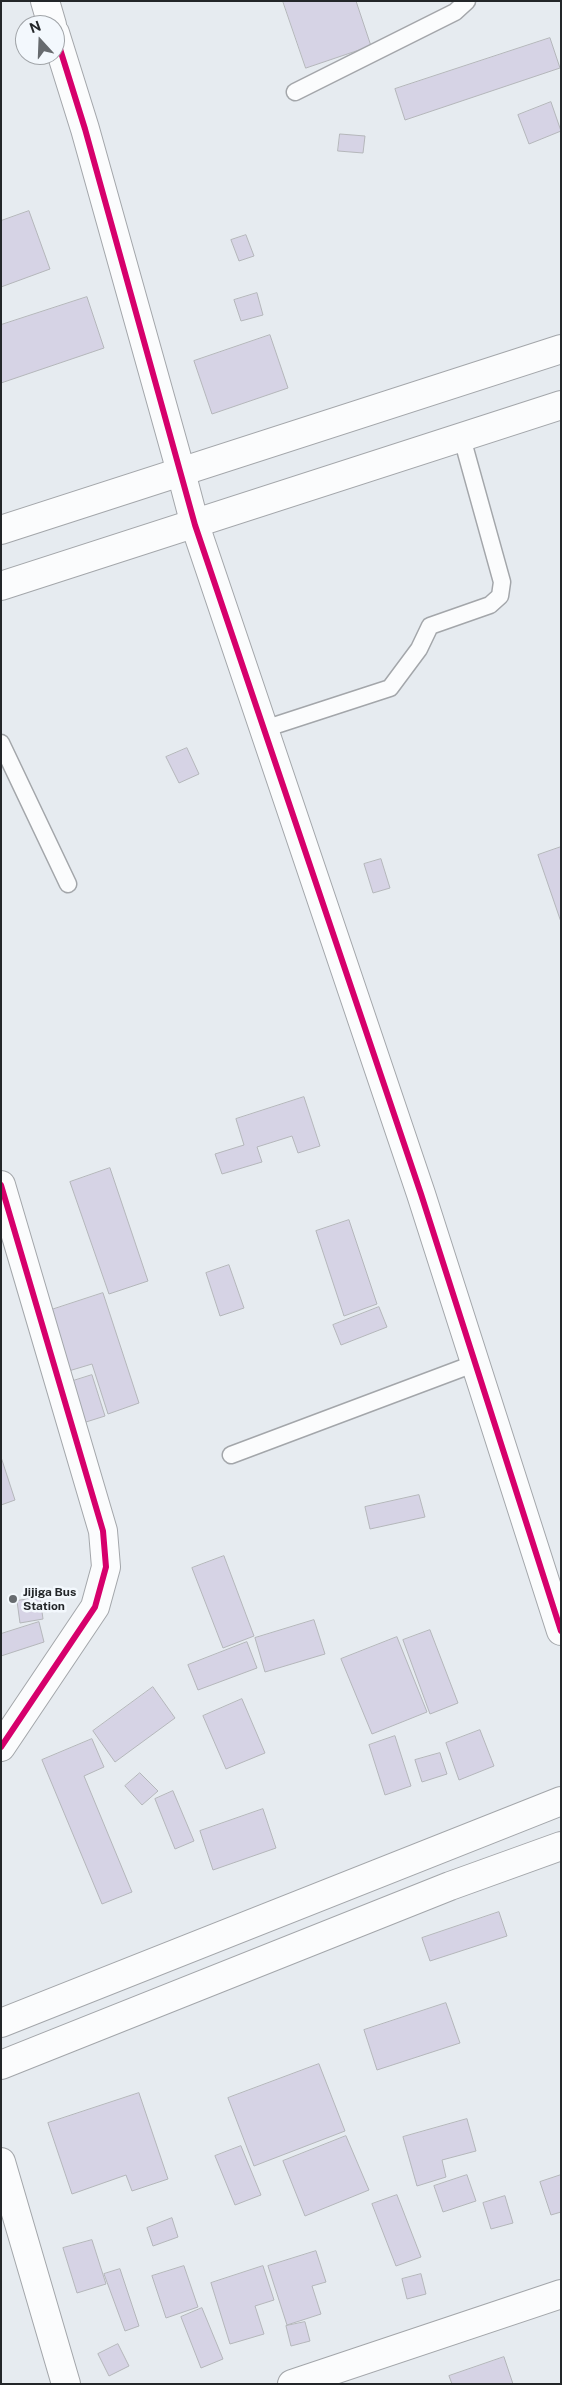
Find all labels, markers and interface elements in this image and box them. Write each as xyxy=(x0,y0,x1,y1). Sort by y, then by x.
north arrow xyxy=(15,15,65,65)
text: N xyxy=(27,17,43,36)
place label: Jijiga Bus Station xyxy=(23,1585,76,1613)
marker: Jijiga Bus Station xyxy=(7,1593,19,1605)

